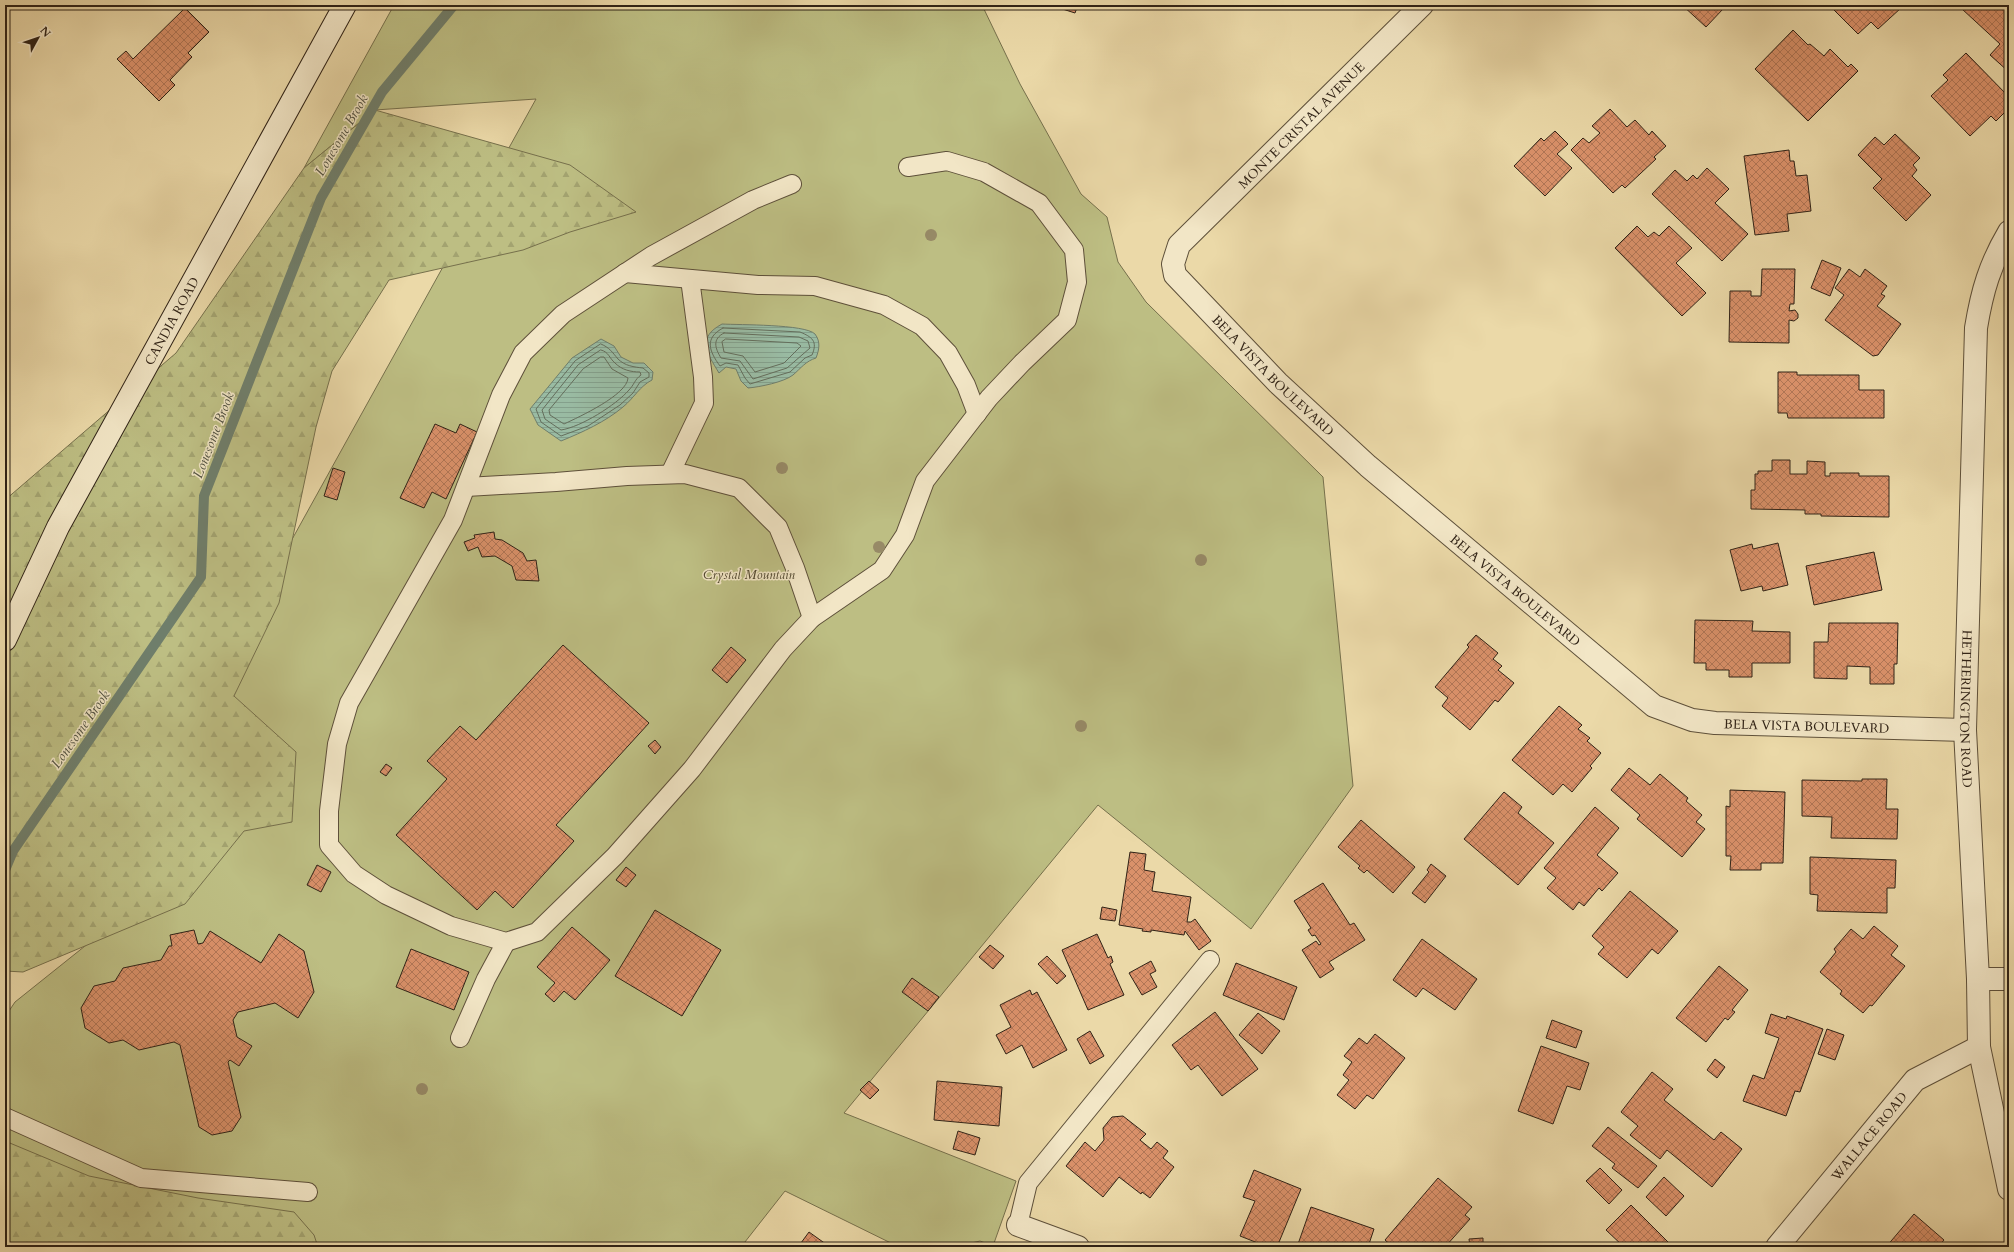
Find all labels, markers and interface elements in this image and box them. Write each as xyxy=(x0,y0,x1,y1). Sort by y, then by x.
north arrow xyxy=(18,18,58,58)
text: N xyxy=(36,23,54,41)
street label: MONTE CRISTAL AVENUE xyxy=(1234,58,1369,193)
water label: Lonesome Brook xyxy=(310,91,372,179)
street label: CANDIA ROAD xyxy=(141,274,204,369)
street label: BELA VISTA BOULEVARD xyxy=(1208,311,1338,440)
water label: Lonesome Brook xyxy=(188,389,239,481)
street label: BELA VISTA BOULEVARD xyxy=(1446,531,1584,651)
park label: Crystal Mountain xyxy=(703,566,796,584)
street label: HETHERINGTON ROAD xyxy=(1955,630,1976,788)
water label: Lonesome Brook xyxy=(46,686,114,772)
street label: BELA VISTA BOULEVARD xyxy=(1724,715,1889,738)
street label: WALLACE ROAD xyxy=(1827,1088,1912,1186)

